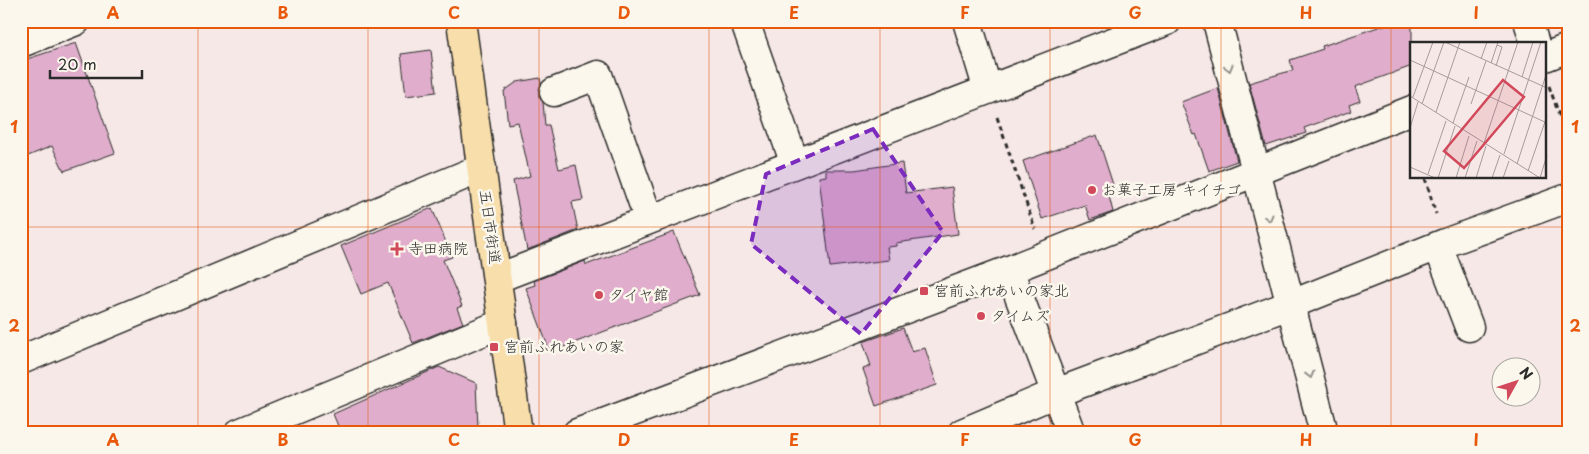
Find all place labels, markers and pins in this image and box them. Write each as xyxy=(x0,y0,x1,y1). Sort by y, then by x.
place label: お菓子工房 キイチゴ xyxy=(1102,177,1241,200)
marker: お菓子工房 キイチゴ xyxy=(1086,184,1098,196)
place label: 寺田病院 xyxy=(408,236,468,259)
marker: 寺田病院 xyxy=(390,242,404,256)
place label: 宮前ふれあいの家北 xyxy=(934,278,1069,301)
place label: タイヤ館 xyxy=(609,282,668,305)
marker: 宮前ふれあいの家北 xyxy=(918,285,930,297)
marker: タイヤ館 xyxy=(593,289,605,301)
place label: タイムズ xyxy=(991,303,1050,326)
marker: タイムズ xyxy=(975,310,987,322)
place label: 宮前ふれあいの家 xyxy=(504,334,624,357)
marker: 宮前ふれあいの家 xyxy=(488,341,500,353)

